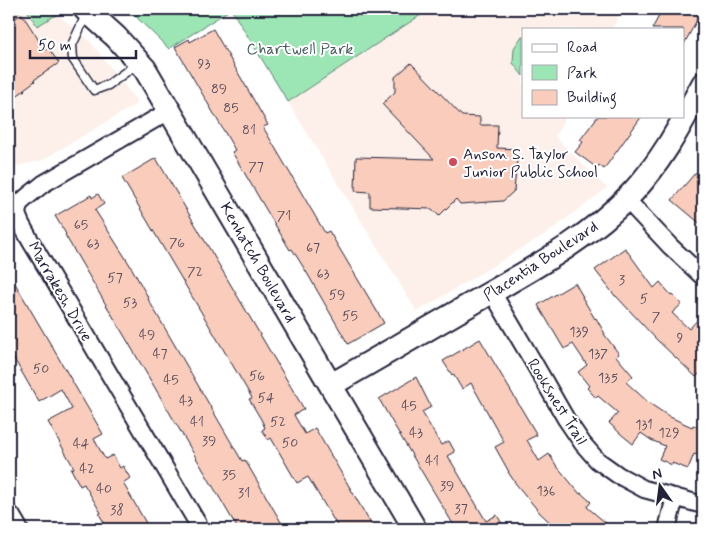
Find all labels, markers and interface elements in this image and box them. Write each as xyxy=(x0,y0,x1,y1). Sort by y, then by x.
scale bar xyxy=(30,28,136,60)
legend xyxy=(522,28,684,118)
text: 50 m xyxy=(38,36,72,56)
text: Road xyxy=(567,38,597,58)
park label: Chartwell Park xyxy=(247,39,353,60)
house number: 93 xyxy=(198,55,210,73)
text: Park xyxy=(567,64,597,84)
house number: 89 xyxy=(211,80,227,98)
text: Building xyxy=(567,88,617,109)
house number: 85 xyxy=(223,99,239,117)
house number: 81 xyxy=(242,121,256,139)
place label: Anson S. Taylor Junior Public School xyxy=(463,144,598,183)
marker: Anson S. Taylor Junior Public School xyxy=(447,156,459,168)
house number: 77 xyxy=(248,158,264,176)
street label: Kenhatch Boulevard xyxy=(215,199,301,327)
house number: 71 xyxy=(277,207,291,225)
house number: 65 xyxy=(74,216,88,234)
street label: Placentia Boulevard xyxy=(479,216,602,306)
house number: 76 xyxy=(169,234,185,252)
house number: 63 xyxy=(86,235,100,253)
street label: Marrakesh Drive xyxy=(23,238,97,346)
house number: 67 xyxy=(306,239,320,257)
house number: 72 xyxy=(187,263,203,281)
house number: 63 xyxy=(316,265,330,283)
house number: 57 xyxy=(107,269,123,287)
house number: 3 xyxy=(619,271,625,289)
house number: 59 xyxy=(329,286,345,304)
house number: 5 xyxy=(640,290,648,308)
house number: 53 xyxy=(123,294,137,312)
house number: 55 xyxy=(342,307,358,325)
house number: 7 xyxy=(652,308,661,326)
house number: 139 xyxy=(569,323,589,341)
house number: 49 xyxy=(139,326,155,344)
house number: 9 xyxy=(677,329,684,347)
house number: 47 xyxy=(152,345,168,363)
house number: 137 xyxy=(588,345,608,363)
street label: Rooksnest Trail xyxy=(522,355,592,449)
house number: 50 xyxy=(33,360,49,378)
house number: 56 xyxy=(249,367,265,385)
house number: 135 xyxy=(598,369,618,387)
house number: 45 xyxy=(163,371,179,389)
house number: 54 xyxy=(258,389,275,407)
house number: 43 xyxy=(179,392,193,410)
house number: 45 xyxy=(401,397,417,415)
house number: 41 xyxy=(190,413,204,431)
house number: 52 xyxy=(270,413,286,431)
house number: 131 xyxy=(635,416,653,434)
house number: 43 xyxy=(409,424,423,442)
house number: 129 xyxy=(658,424,680,442)
house number: 39 xyxy=(202,432,216,450)
house number: 50 xyxy=(282,434,298,452)
house number: 44 xyxy=(73,435,90,453)
house number: 41 xyxy=(425,452,439,470)
house number: 42 xyxy=(79,460,95,478)
north arrow xyxy=(634,460,684,510)
text: N xyxy=(650,464,664,484)
house number: 35 xyxy=(222,466,236,484)
house number: 39 xyxy=(440,477,454,495)
house number: 40 xyxy=(96,480,112,498)
house number: 136 xyxy=(537,482,555,500)
house number: 31 xyxy=(238,484,250,502)
house number: 37 xyxy=(454,500,468,518)
house number: 38 xyxy=(110,501,124,519)

